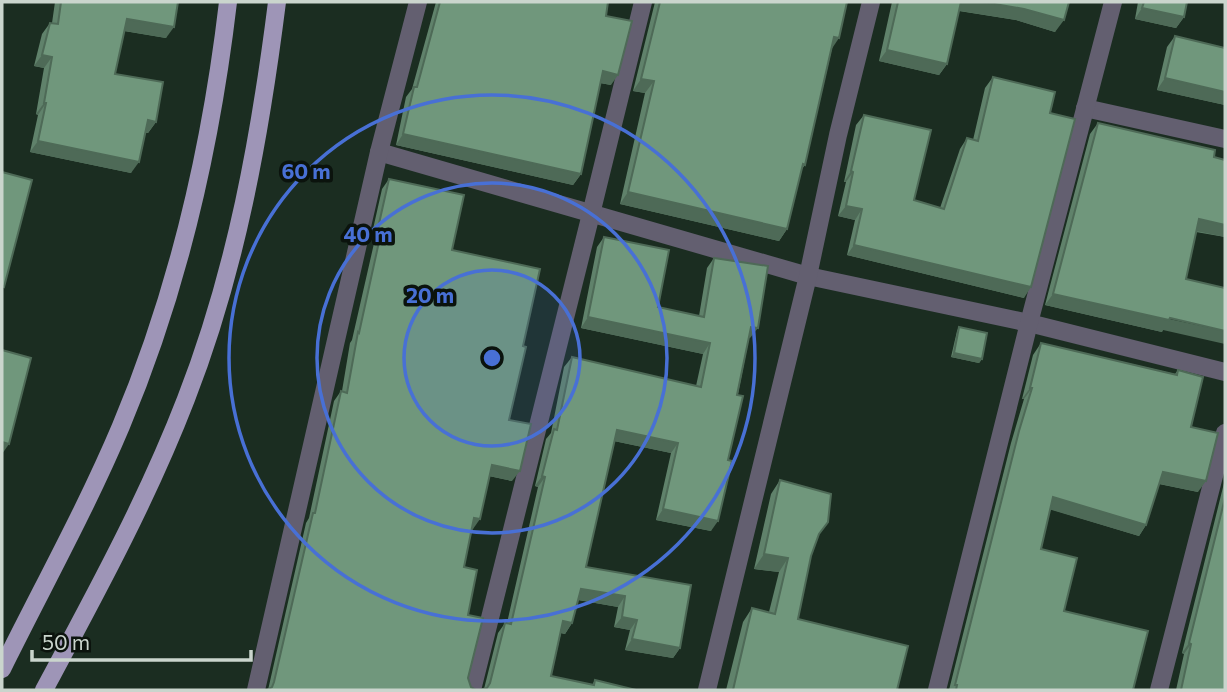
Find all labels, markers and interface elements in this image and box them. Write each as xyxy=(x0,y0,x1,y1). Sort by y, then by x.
text: 60 m xyxy=(281,158,331,183)
text: 40 m xyxy=(343,221,393,246)
text: 20 m xyxy=(406,282,454,307)
centre of rings xyxy=(480,346,504,370)
scale bar xyxy=(32,618,250,662)
text: 50 m xyxy=(42,629,90,654)

